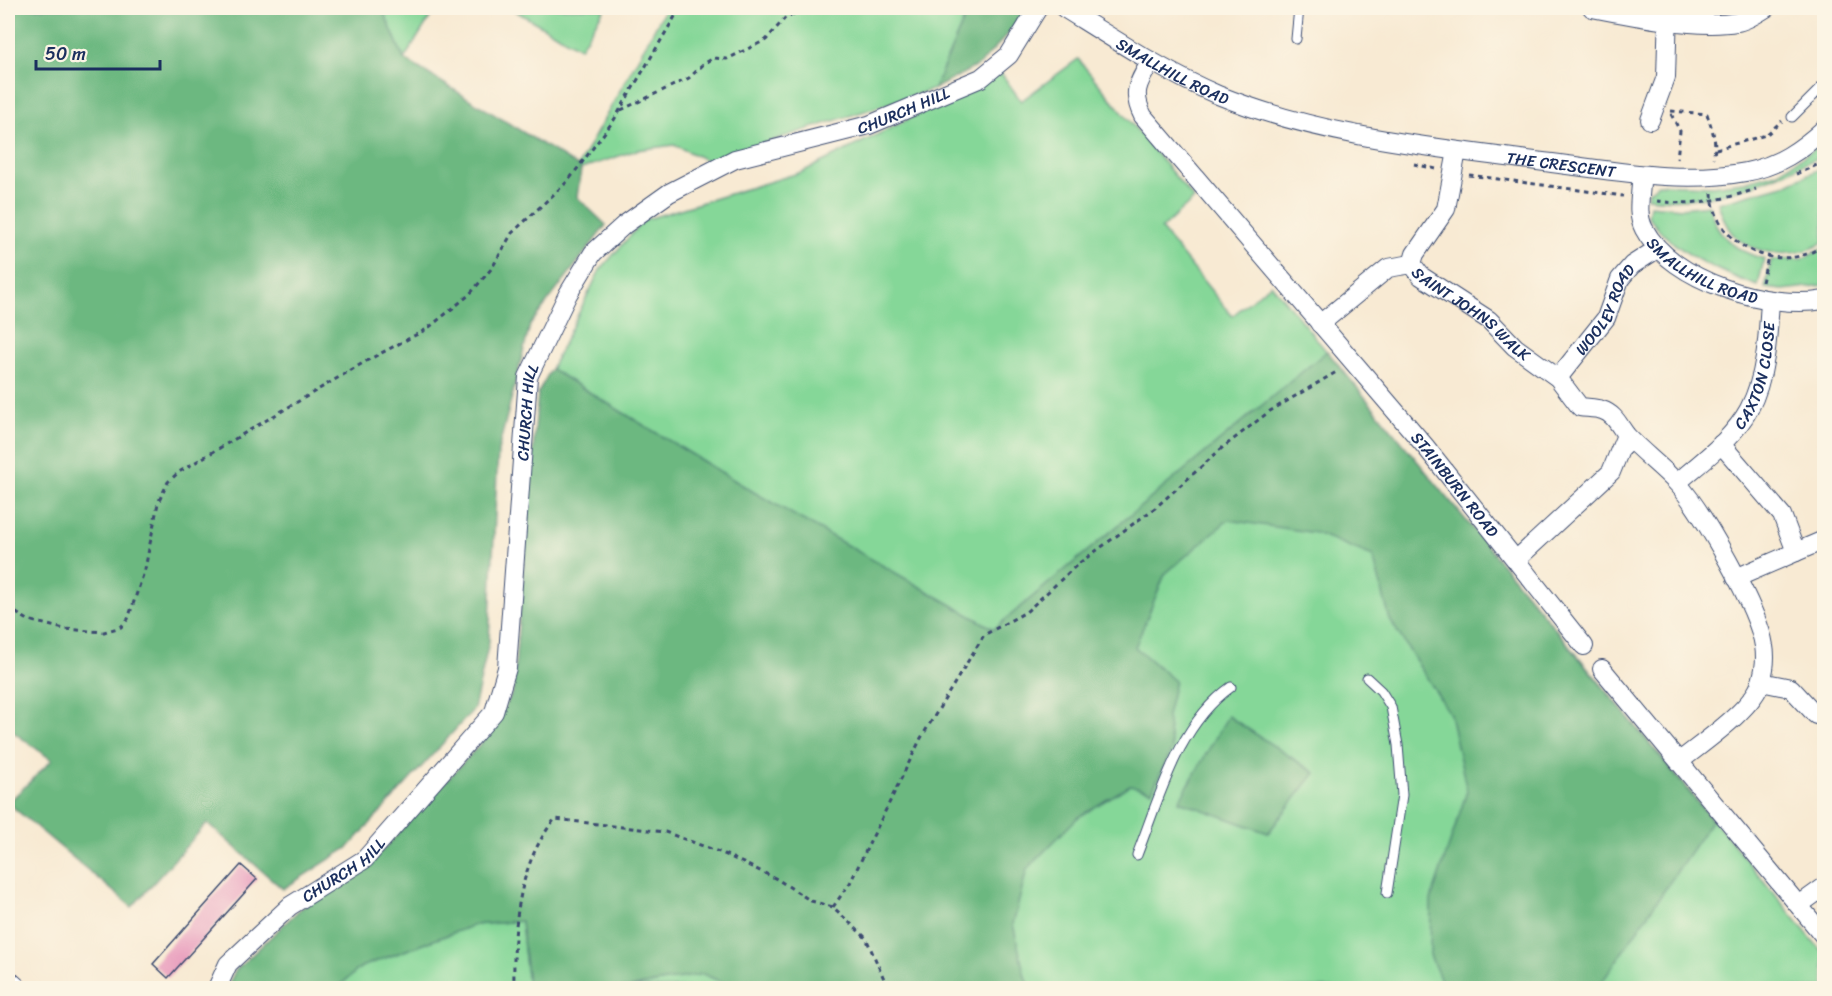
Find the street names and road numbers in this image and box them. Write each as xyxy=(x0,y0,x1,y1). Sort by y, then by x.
street label: SMALLHILL ROAD xyxy=(1110,30,1234,113)
street label: CHURCH HILL xyxy=(854,78,955,142)
street label: THE CRESCENT xyxy=(1505,143,1619,186)
street label: SMALLHILL ROAD xyxy=(1639,230,1761,312)
street label: WOOLEY ROAD xyxy=(1568,257,1643,362)
street label: SAINT JOHNS WALK xyxy=(1404,260,1537,369)
street label: CAXTON CLOSE xyxy=(1726,320,1784,436)
street label: CHURCH HILL xyxy=(508,358,548,462)
street label: STAINBURN ROAD xyxy=(1403,425,1507,544)
street label: CHURCH HILL xyxy=(296,830,393,910)

